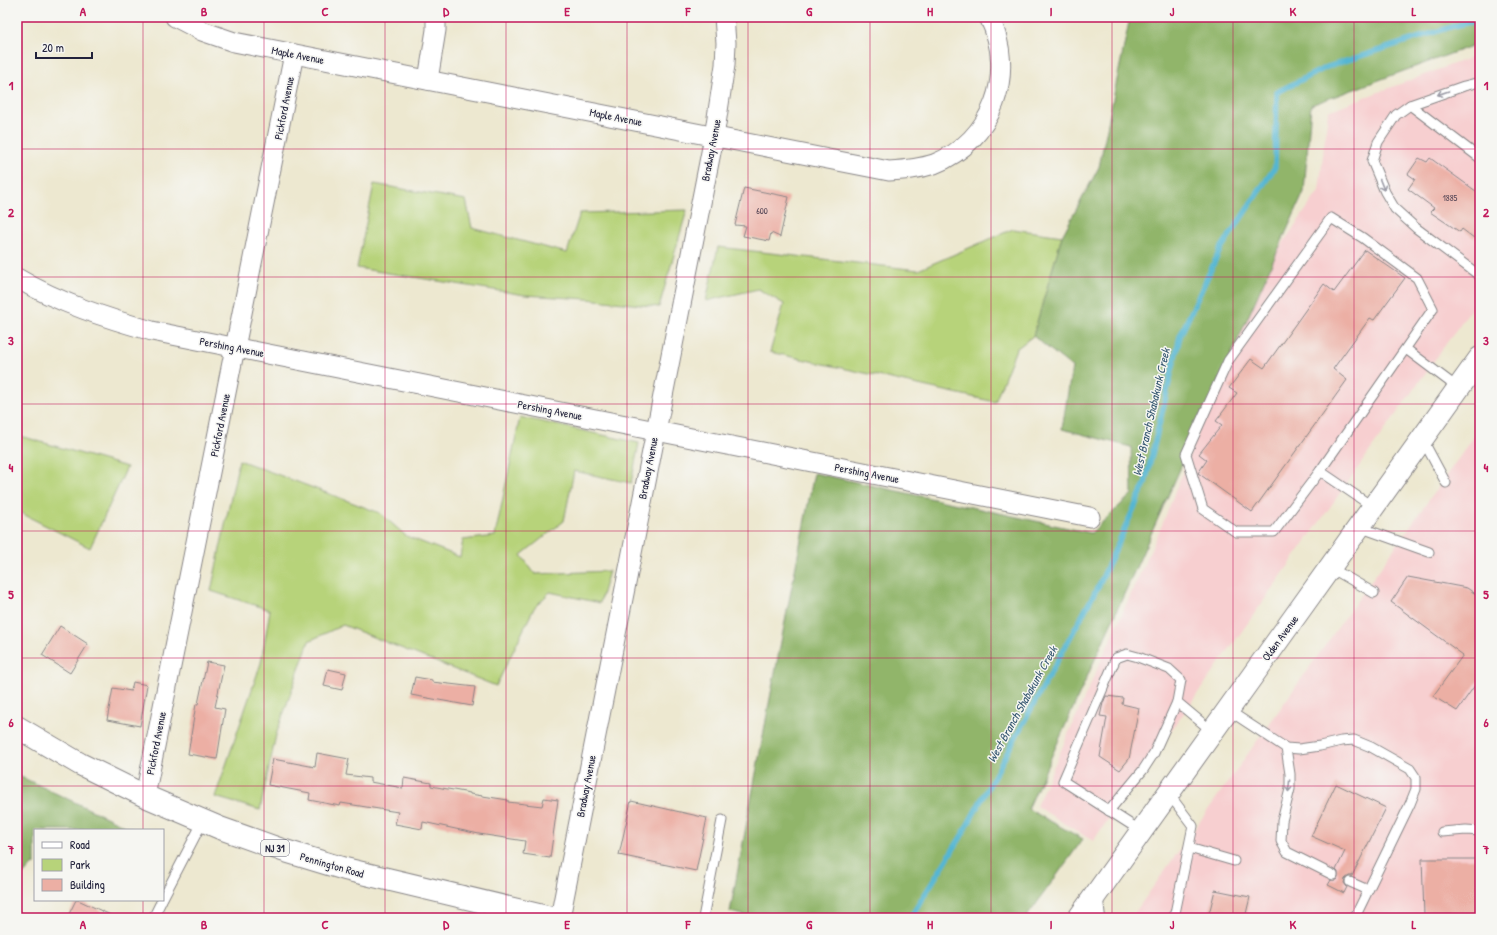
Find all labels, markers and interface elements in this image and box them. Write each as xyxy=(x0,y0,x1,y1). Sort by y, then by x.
text: A xyxy=(80,2,87,20)
text: B xyxy=(201,2,208,20)
text: C xyxy=(321,2,329,20)
text: D xyxy=(443,2,450,20)
text: E xyxy=(564,2,570,20)
text: F xyxy=(685,2,692,20)
text: G xyxy=(806,2,813,20)
text: H xyxy=(927,2,933,20)
text: I xyxy=(1049,2,1053,20)
text: J xyxy=(1170,2,1175,20)
text: K xyxy=(1290,2,1297,20)
text: L xyxy=(1412,2,1417,20)
scale bar xyxy=(36,34,92,60)
text: 20 m xyxy=(42,39,64,56)
street label: Maple Avenue xyxy=(271,43,326,67)
street label: Pickford Avenue xyxy=(271,75,297,141)
text: 1 xyxy=(9,76,14,94)
text: 1 xyxy=(1484,76,1489,94)
one-way arrow xyxy=(1437,90,1449,98)
street label: Maple Avenue xyxy=(589,105,644,129)
street label: Bradway Avenue xyxy=(698,117,724,182)
one-way arrow xyxy=(1378,178,1386,190)
house number: 1885 xyxy=(1443,192,1458,204)
text: 2 xyxy=(8,203,15,221)
text: 2 xyxy=(1483,203,1490,221)
house number: 600 xyxy=(756,205,768,217)
text: 3 xyxy=(8,331,14,349)
text: 3 xyxy=(1483,331,1489,349)
street label: Pershing Avenue xyxy=(199,334,266,360)
water label: West Branch Shabakunk Creek xyxy=(1128,346,1174,478)
street label: Pickford Avenue xyxy=(207,392,233,458)
street label: Pershing Avenue xyxy=(517,397,584,423)
street label: Bradway Avenue xyxy=(635,435,661,500)
text: 4 xyxy=(9,458,14,476)
text: 4 xyxy=(1484,458,1489,476)
street label: Pershing Avenue xyxy=(834,460,901,486)
text: 5 xyxy=(8,585,14,603)
text: 5 xyxy=(1483,585,1489,603)
street label: Olden Avenue xyxy=(1259,612,1302,664)
water label: West Branch Shabakunk Creek xyxy=(983,642,1062,765)
street label: Pickford Avenue xyxy=(143,710,169,776)
text: 6 xyxy=(8,713,14,731)
text: 6 xyxy=(1483,713,1489,731)
street label: Bradway Avenue xyxy=(573,753,599,818)
one-way arrow xyxy=(1286,779,1293,792)
legend xyxy=(34,829,164,901)
text: Road xyxy=(70,836,90,853)
text: 7 xyxy=(7,840,15,858)
road number: NJ 31 xyxy=(261,840,289,856)
text: 7 xyxy=(1482,840,1490,858)
street label: Pennington Road xyxy=(298,849,366,881)
text: Park xyxy=(70,856,90,873)
text: Building xyxy=(70,876,105,893)
text: A xyxy=(80,915,87,933)
text: B xyxy=(201,915,208,933)
text: C xyxy=(321,915,329,933)
text: D xyxy=(443,915,450,933)
text: E xyxy=(564,915,570,933)
text: F xyxy=(685,915,692,933)
text: G xyxy=(806,915,813,933)
text: H xyxy=(927,915,933,933)
text: I xyxy=(1049,915,1053,933)
text: J xyxy=(1170,915,1175,933)
text: K xyxy=(1290,915,1297,933)
text: L xyxy=(1412,915,1417,933)

